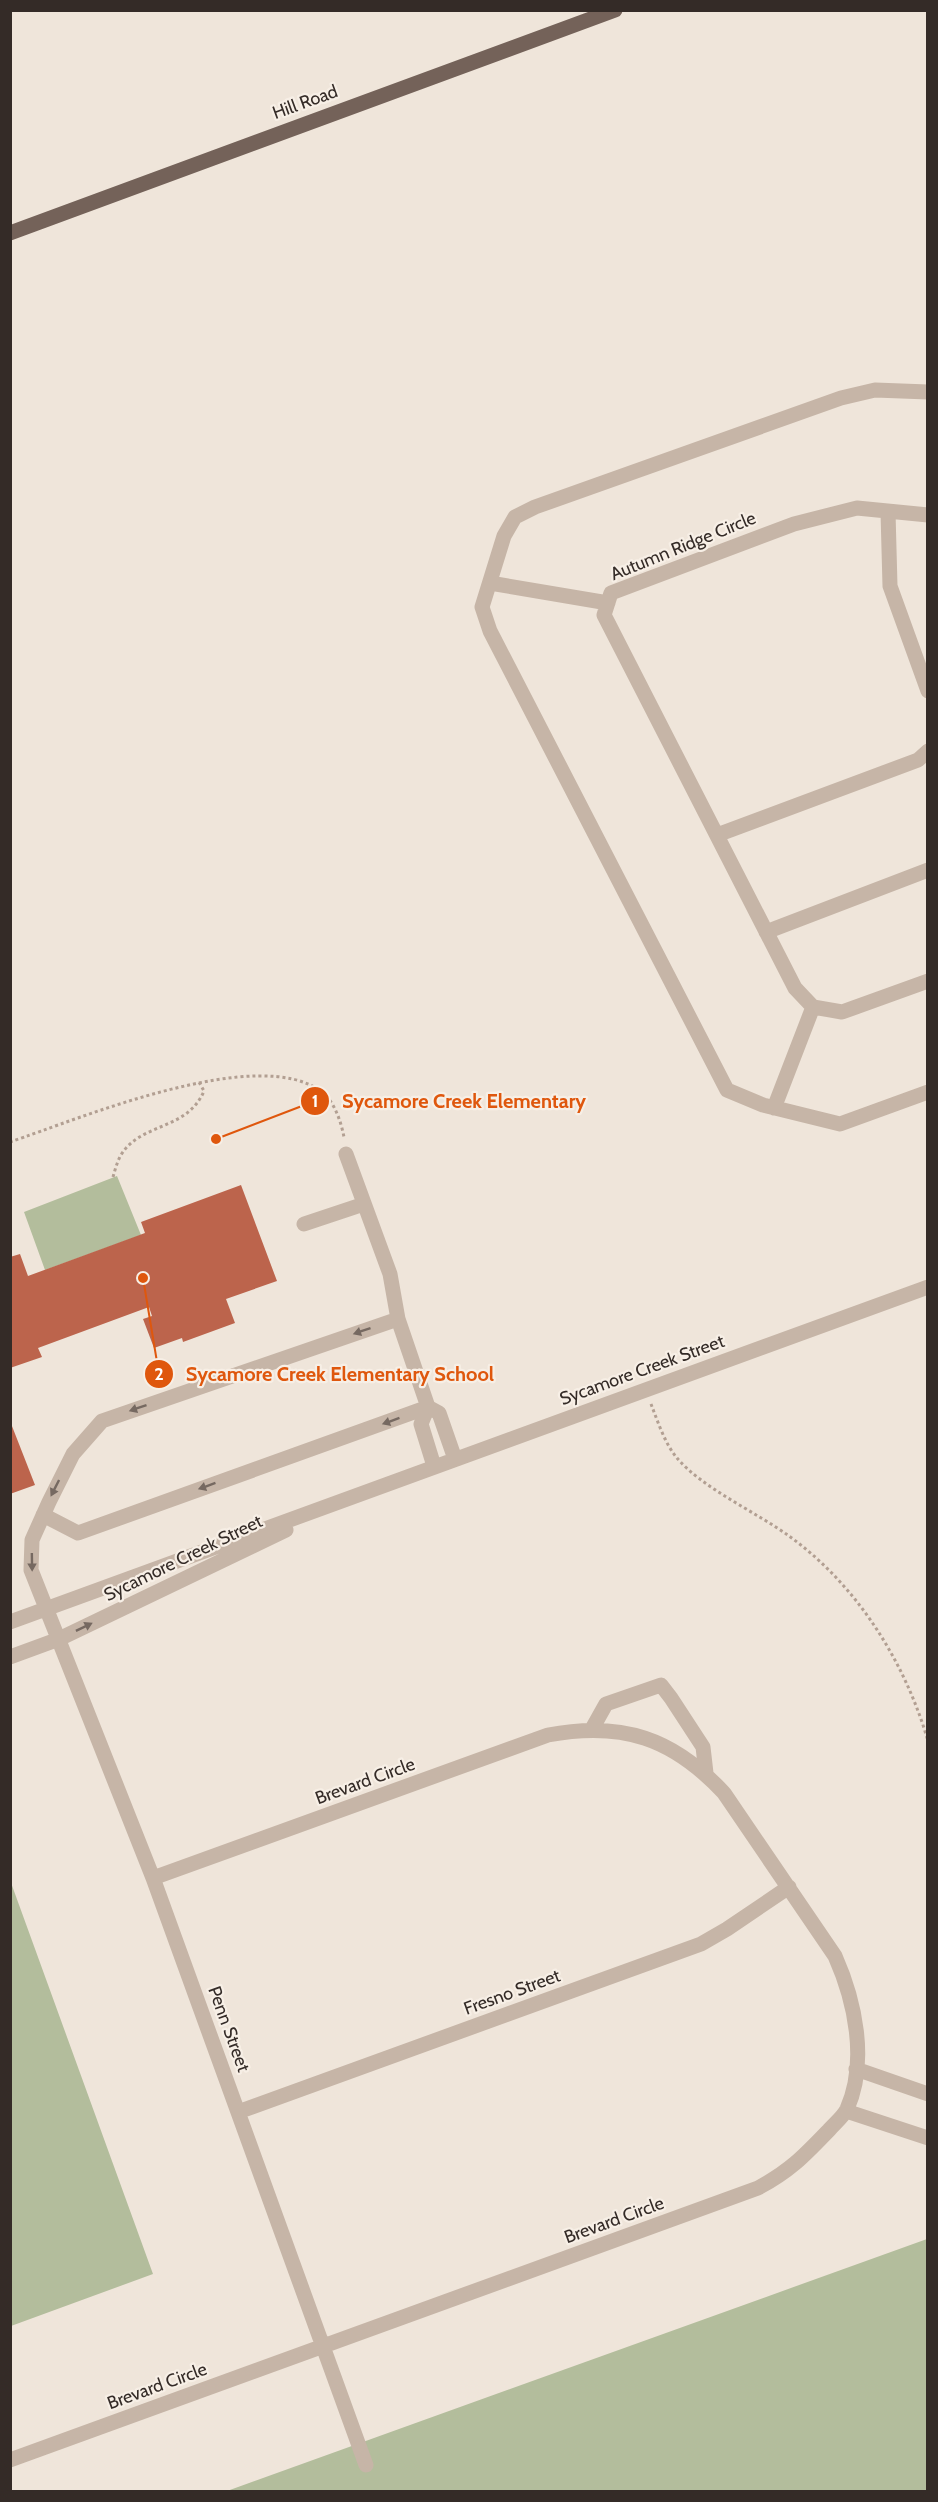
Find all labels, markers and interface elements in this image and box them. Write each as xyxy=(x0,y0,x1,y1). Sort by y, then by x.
street label: Hill Road xyxy=(269,80,341,124)
street label: Autumn Ridge Circle xyxy=(607,507,759,585)
callout: Sycamore Creek Elementary xyxy=(300,1082,598,1120)
text: Sycamore Creek Elementary xyxy=(342,1089,586,1113)
text: 1 xyxy=(312,1090,318,1112)
one-way arrow xyxy=(353,1327,371,1337)
street label: Sycamore Creek Street xyxy=(557,1330,727,1410)
callout: Sycamore Creek Elementary School xyxy=(144,1355,506,1393)
text: Sycamore Creek Elementary School xyxy=(186,1362,494,1386)
text: 2 xyxy=(154,1363,164,1385)
one-way arrow xyxy=(129,1404,147,1414)
one-way arrow xyxy=(381,1416,399,1426)
one-way arrow xyxy=(51,1480,60,1497)
one-way arrow xyxy=(198,1482,216,1492)
street label: Sycamore Creek Street xyxy=(100,1510,266,1606)
one-way arrow xyxy=(27,1553,37,1572)
one-way arrow xyxy=(76,1622,93,1631)
street label: Brevard Circle xyxy=(312,1753,418,1809)
street label: Fresno Street xyxy=(461,1964,563,2020)
street label: Penn Street xyxy=(203,1983,255,2075)
street label: Brevard Circle xyxy=(561,2192,667,2248)
street label: Brevard Circle xyxy=(104,2358,210,2414)

